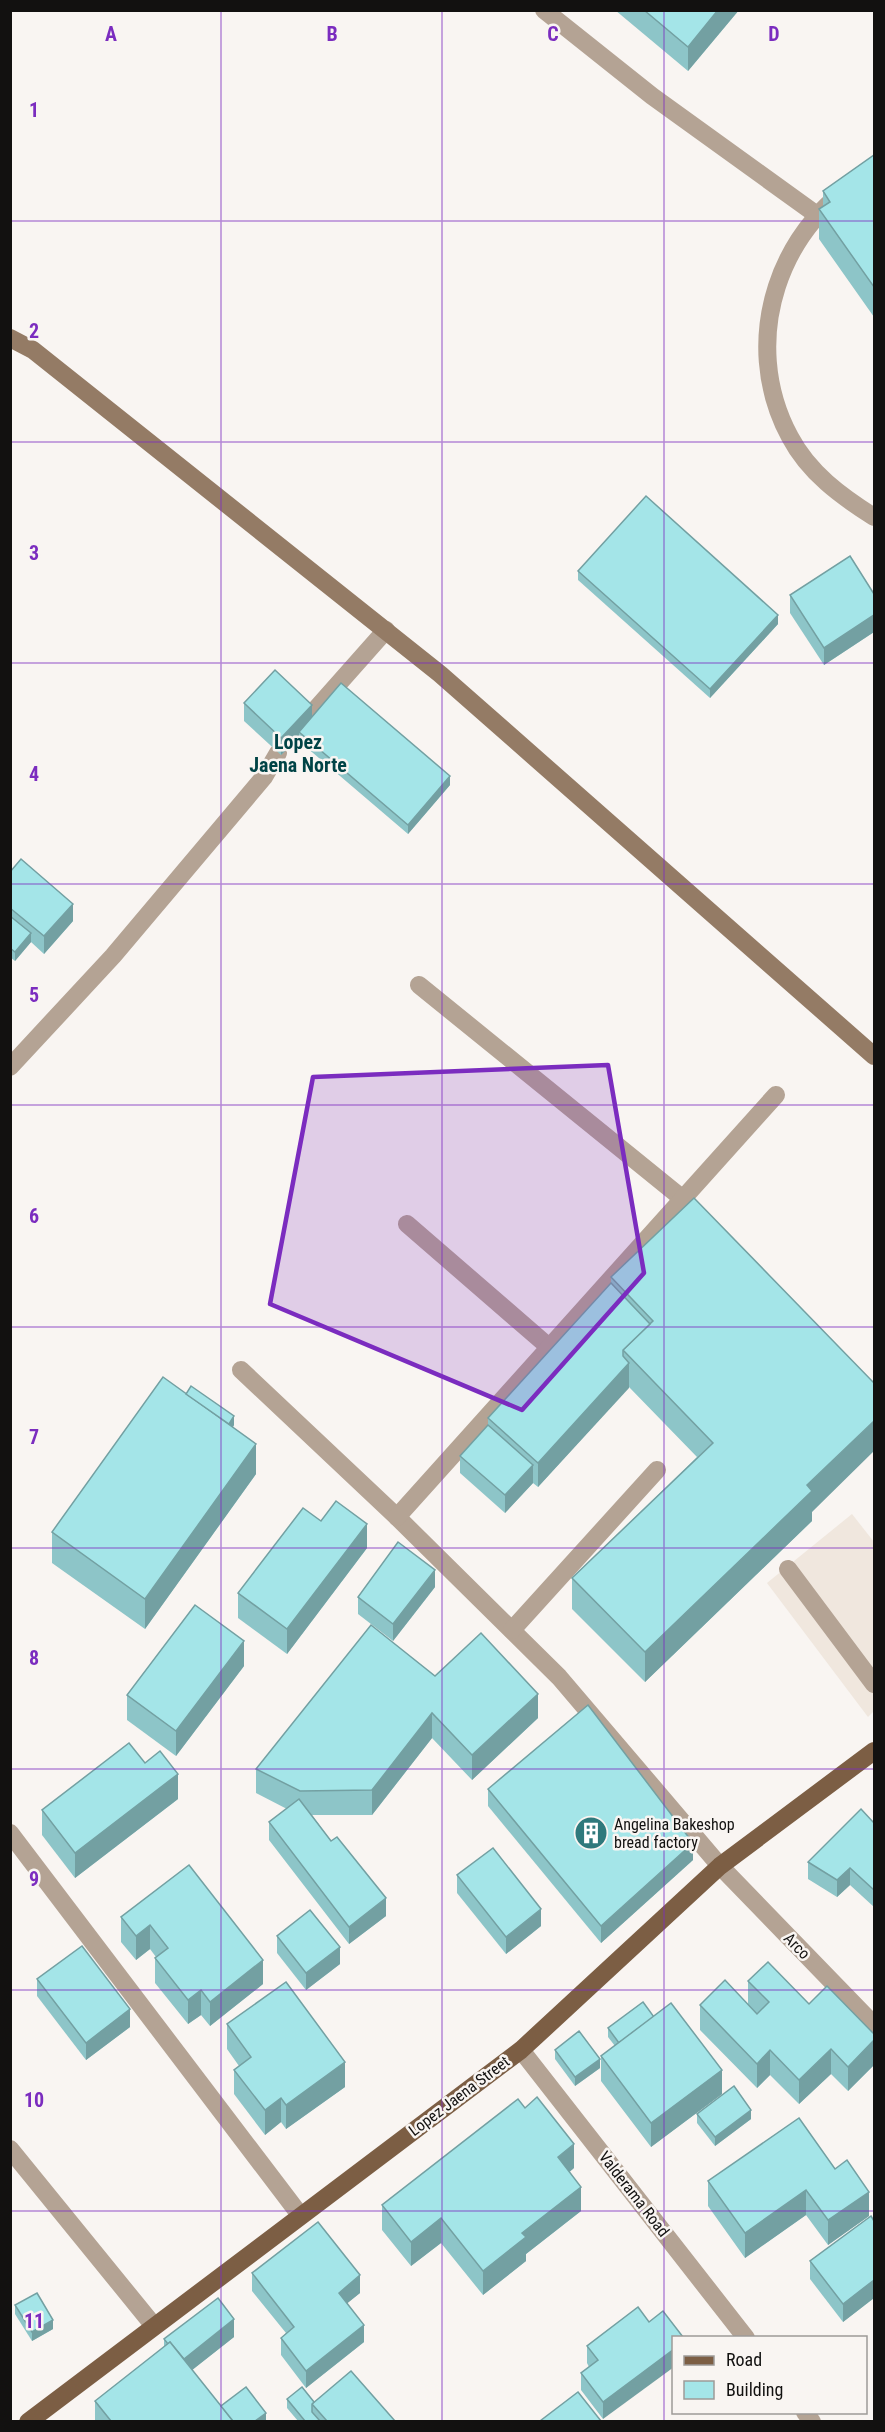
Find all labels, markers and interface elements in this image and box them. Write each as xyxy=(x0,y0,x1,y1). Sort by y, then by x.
text: A xyxy=(105,22,117,46)
text: B xyxy=(326,22,338,46)
text: C xyxy=(547,22,559,46)
text: D xyxy=(768,22,780,46)
text: 1 xyxy=(29,98,39,122)
text: 2 xyxy=(29,319,39,343)
text: 3 xyxy=(29,541,39,565)
district label: Lopez Jaena Norte xyxy=(249,730,347,777)
text: 4 xyxy=(29,762,39,786)
text: 5 xyxy=(29,983,39,1007)
text: 6 xyxy=(29,1204,39,1228)
text: 7 xyxy=(29,1425,39,1449)
text: 8 xyxy=(29,1646,39,1670)
building icon: Angelina Bakeshop bread factory xyxy=(573,1815,609,1851)
place label: Angelina Bakeshop bread factory xyxy=(614,1815,735,1852)
text: 9 xyxy=(29,1867,39,1891)
street label: Arco xyxy=(780,1929,814,1963)
street label: Lopez Jaena Street xyxy=(405,2052,513,2140)
text: 10 xyxy=(24,2088,44,2112)
street label: Valderama Road xyxy=(595,2148,673,2240)
text: 11 xyxy=(24,2309,44,2333)
legend xyxy=(672,2336,867,2414)
text: Road xyxy=(726,2349,762,2370)
text: Building xyxy=(726,2379,783,2400)

